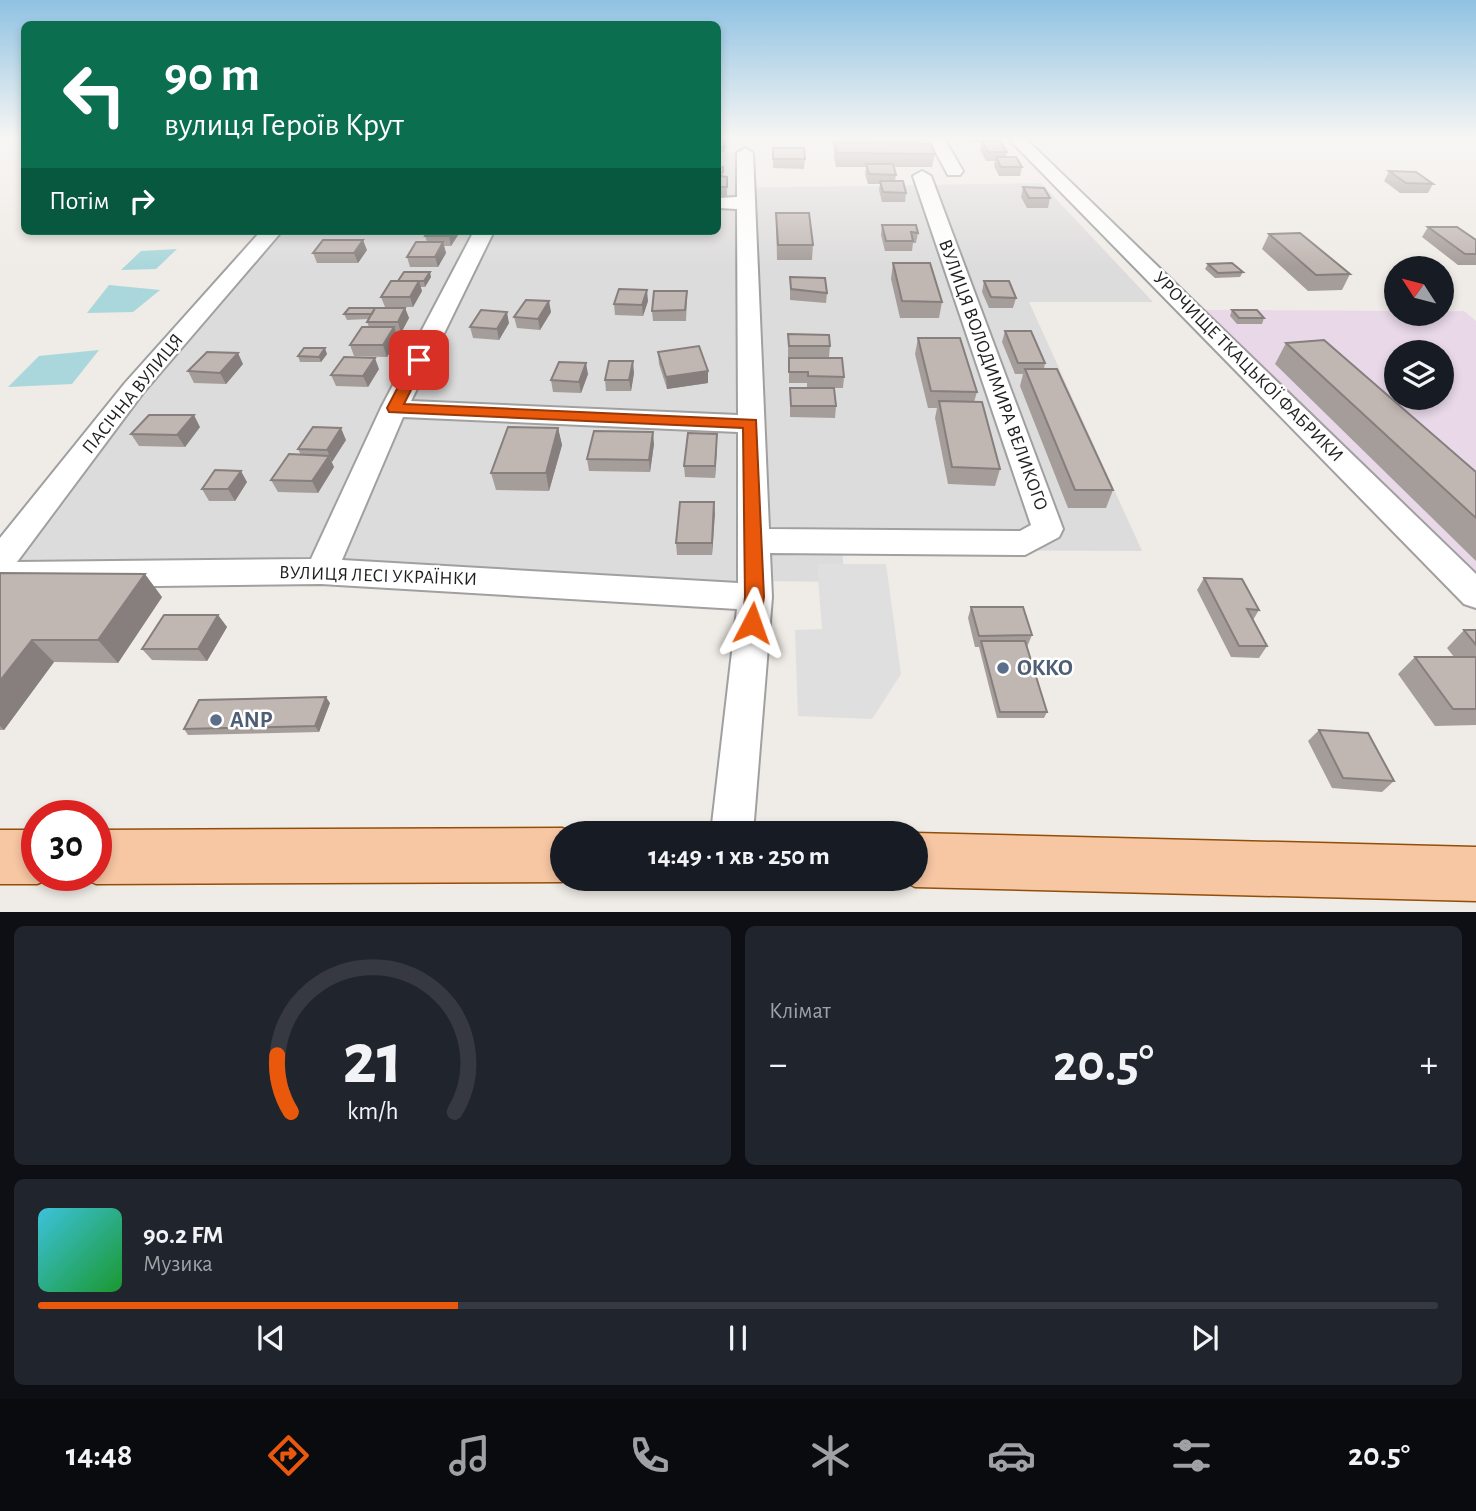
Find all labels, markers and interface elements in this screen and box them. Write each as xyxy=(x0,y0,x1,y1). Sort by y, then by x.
icon: left xyxy=(49,49,140,140)
text: 90 m xyxy=(164,51,260,100)
text: вулиця Героїв Крут xyxy=(164,109,404,141)
icon: right xyxy=(123,182,161,220)
text: Потім xyxy=(49,188,109,214)
street label: ВУЛИЦЯ ВОЛОДИМИРА ВЕЛИКОГО xyxy=(935,237,1051,513)
north arrow xyxy=(1384,256,1454,326)
map controls xyxy=(1384,256,1454,410)
street label: УРОЧИЩЕ ТКАЦЬКОЇ ФАБРИКИ xyxy=(1149,268,1347,466)
street label: ПАСІЧНА ВУЛИЦЯ xyxy=(79,330,187,458)
pin xyxy=(389,330,449,390)
button: layers xyxy=(1384,340,1454,410)
icon: arrive xyxy=(400,341,438,379)
street label: ВУЛИЦЯ ЛЕСІ УКРАЇНКИ xyxy=(279,562,478,589)
position arrow xyxy=(715,586,789,660)
place label: OKKO xyxy=(1017,657,1073,680)
marker: OKKO xyxy=(995,660,1011,676)
place label: ANP xyxy=(230,709,273,732)
marker: ANP xyxy=(208,712,224,728)
speed limit sign: 30 xyxy=(21,800,112,891)
text: 14:49 · 1 хв · 250 m xyxy=(648,843,830,869)
text: Клімат xyxy=(769,1000,831,1023)
text: 21 xyxy=(342,1024,403,1097)
text: 20.5° xyxy=(1053,1038,1154,1090)
text: − xyxy=(769,1046,787,1084)
text: + xyxy=(1420,1046,1438,1084)
text: km/h xyxy=(347,1098,398,1123)
text: 90.2 FM xyxy=(143,1222,224,1248)
text: Музика xyxy=(143,1253,213,1276)
icon: previous xyxy=(252,1319,290,1357)
icon: pause xyxy=(719,1319,757,1357)
icon: next xyxy=(1186,1319,1224,1357)
icon: directions xyxy=(264,1431,313,1480)
icon: music xyxy=(445,1431,494,1480)
icon: phone xyxy=(625,1431,674,1480)
icon: climate xyxy=(806,1431,855,1480)
icon: car xyxy=(987,1431,1036,1480)
icon: filters xyxy=(1167,1431,1216,1480)
text: 14:48 xyxy=(66,1439,133,1471)
text: 20.5° xyxy=(1348,1439,1410,1471)

